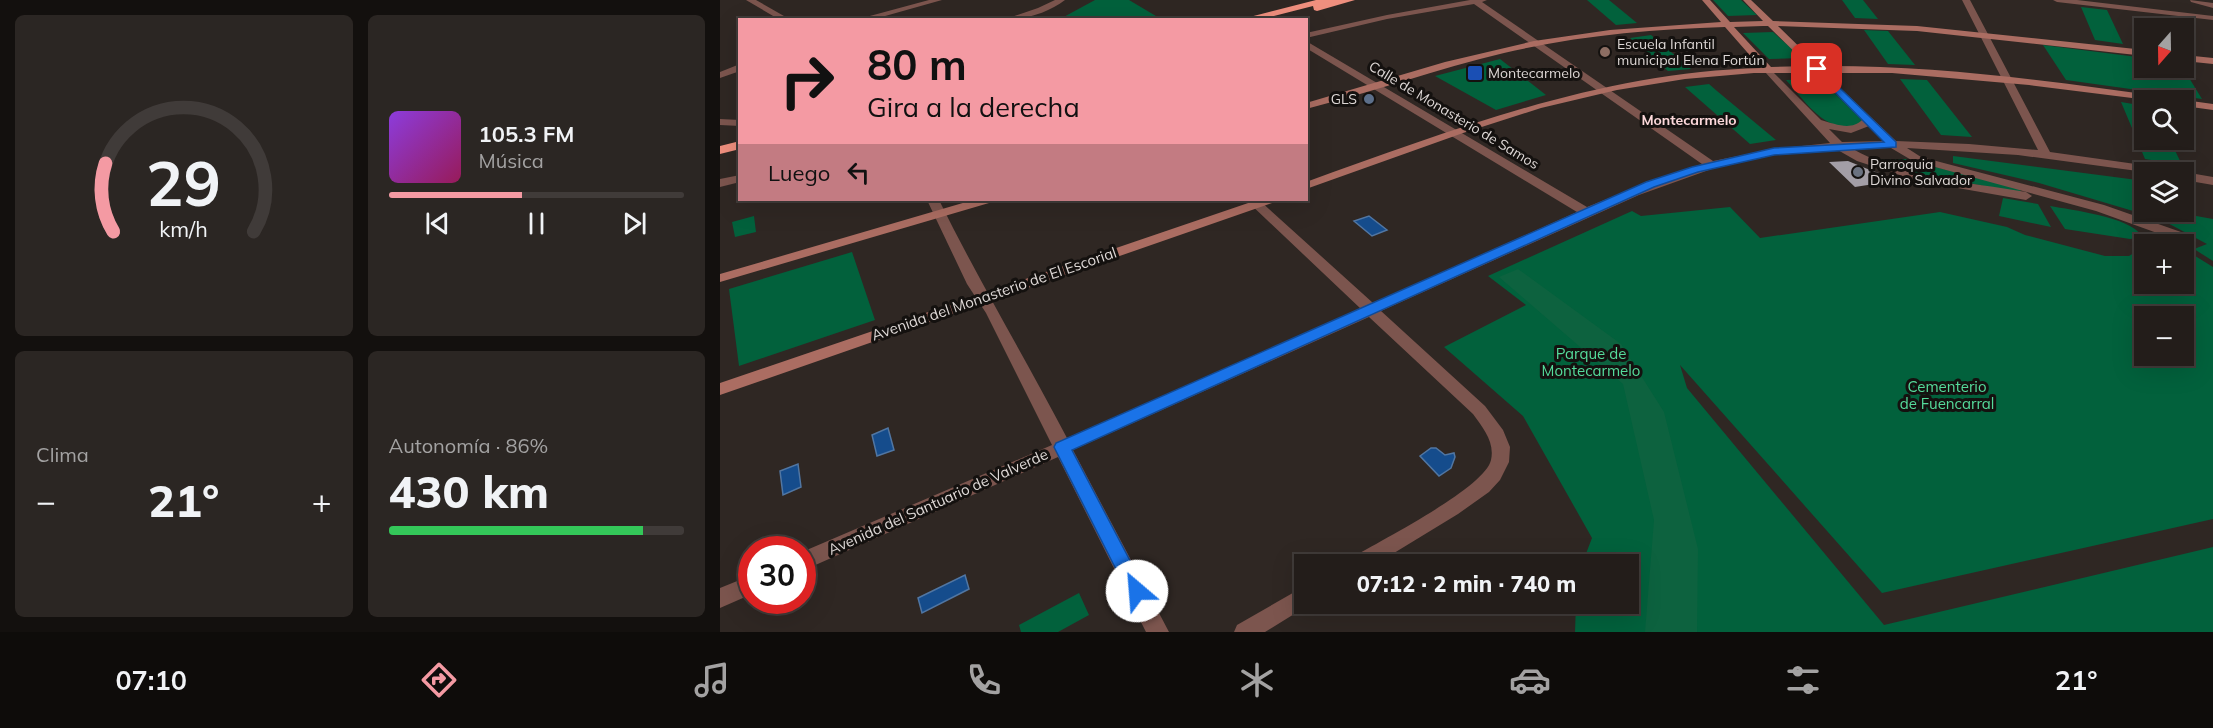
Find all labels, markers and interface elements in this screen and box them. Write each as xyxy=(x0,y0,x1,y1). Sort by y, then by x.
north arrow xyxy=(2134,18,2194,78)
map controls xyxy=(2134,18,2194,366)
place label: Escuela Infantil municipal Elena Fortún xyxy=(1617,35,1765,69)
text: 80 m xyxy=(867,38,967,91)
icon: right xyxy=(768,42,846,120)
pin xyxy=(1791,43,1842,94)
marker: Escuela Infantil municipal Elena Fortún xyxy=(1598,45,1612,59)
icon: arrive xyxy=(1800,52,1833,85)
street label: Calle de Monasterio de Samos xyxy=(1366,57,1542,173)
marker: Montecarmelo xyxy=(1466,64,1484,82)
place label: Montecarmelo xyxy=(1488,64,1580,82)
text: Gira a la derecha xyxy=(867,90,1080,124)
place label: GLS xyxy=(1331,90,1357,108)
button: search xyxy=(2134,90,2194,150)
marker: GLS xyxy=(1362,92,1376,106)
district label: Montecarmelo xyxy=(1641,111,1737,129)
text: 105.3 FM xyxy=(479,120,575,148)
text: 29 xyxy=(146,144,221,223)
text: Música xyxy=(479,148,544,173)
place label: Parroquia Divino Salvador xyxy=(1870,155,1973,189)
icon: left xyxy=(842,156,875,189)
text: Luego xyxy=(768,159,830,187)
button: layers xyxy=(2134,162,2194,222)
marker: Parroquia Divino Salvador xyxy=(1851,165,1865,179)
icon: previous xyxy=(421,207,454,240)
icon: pause xyxy=(520,207,553,240)
icon: next xyxy=(618,207,651,240)
text: km/h xyxy=(159,216,208,243)
button: + xyxy=(2134,234,2194,294)
street label: Avenida del Monasterio de El Escorial xyxy=(869,243,1119,344)
button: − xyxy=(2134,306,2194,366)
park label: Parque de Montecarmelo xyxy=(1542,344,1640,380)
park label: Cementerio de Fuencarral xyxy=(1900,377,1994,413)
text: Autonomía · 86% xyxy=(389,433,548,458)
text: Clima xyxy=(36,442,89,467)
street label: Avenida del Santuario de Valverde xyxy=(825,444,1051,559)
text: 430 km xyxy=(389,463,549,519)
text: 21° xyxy=(148,472,219,528)
text: − xyxy=(36,480,56,521)
text: + xyxy=(312,480,332,521)
speed limit sign: 30 xyxy=(738,536,816,614)
position arrow xyxy=(1105,559,1169,623)
text: 07:12 · 2 min · 740 m xyxy=(1357,570,1576,598)
icon: directions xyxy=(418,659,460,701)
icon: music xyxy=(691,659,733,701)
icon: phone xyxy=(963,659,1005,701)
icon: climate xyxy=(1236,659,1278,701)
icon: car xyxy=(1509,659,1551,701)
icon: filters xyxy=(1782,659,1824,701)
text: 07:10 xyxy=(115,663,187,697)
text: 21° xyxy=(2055,663,2097,697)

